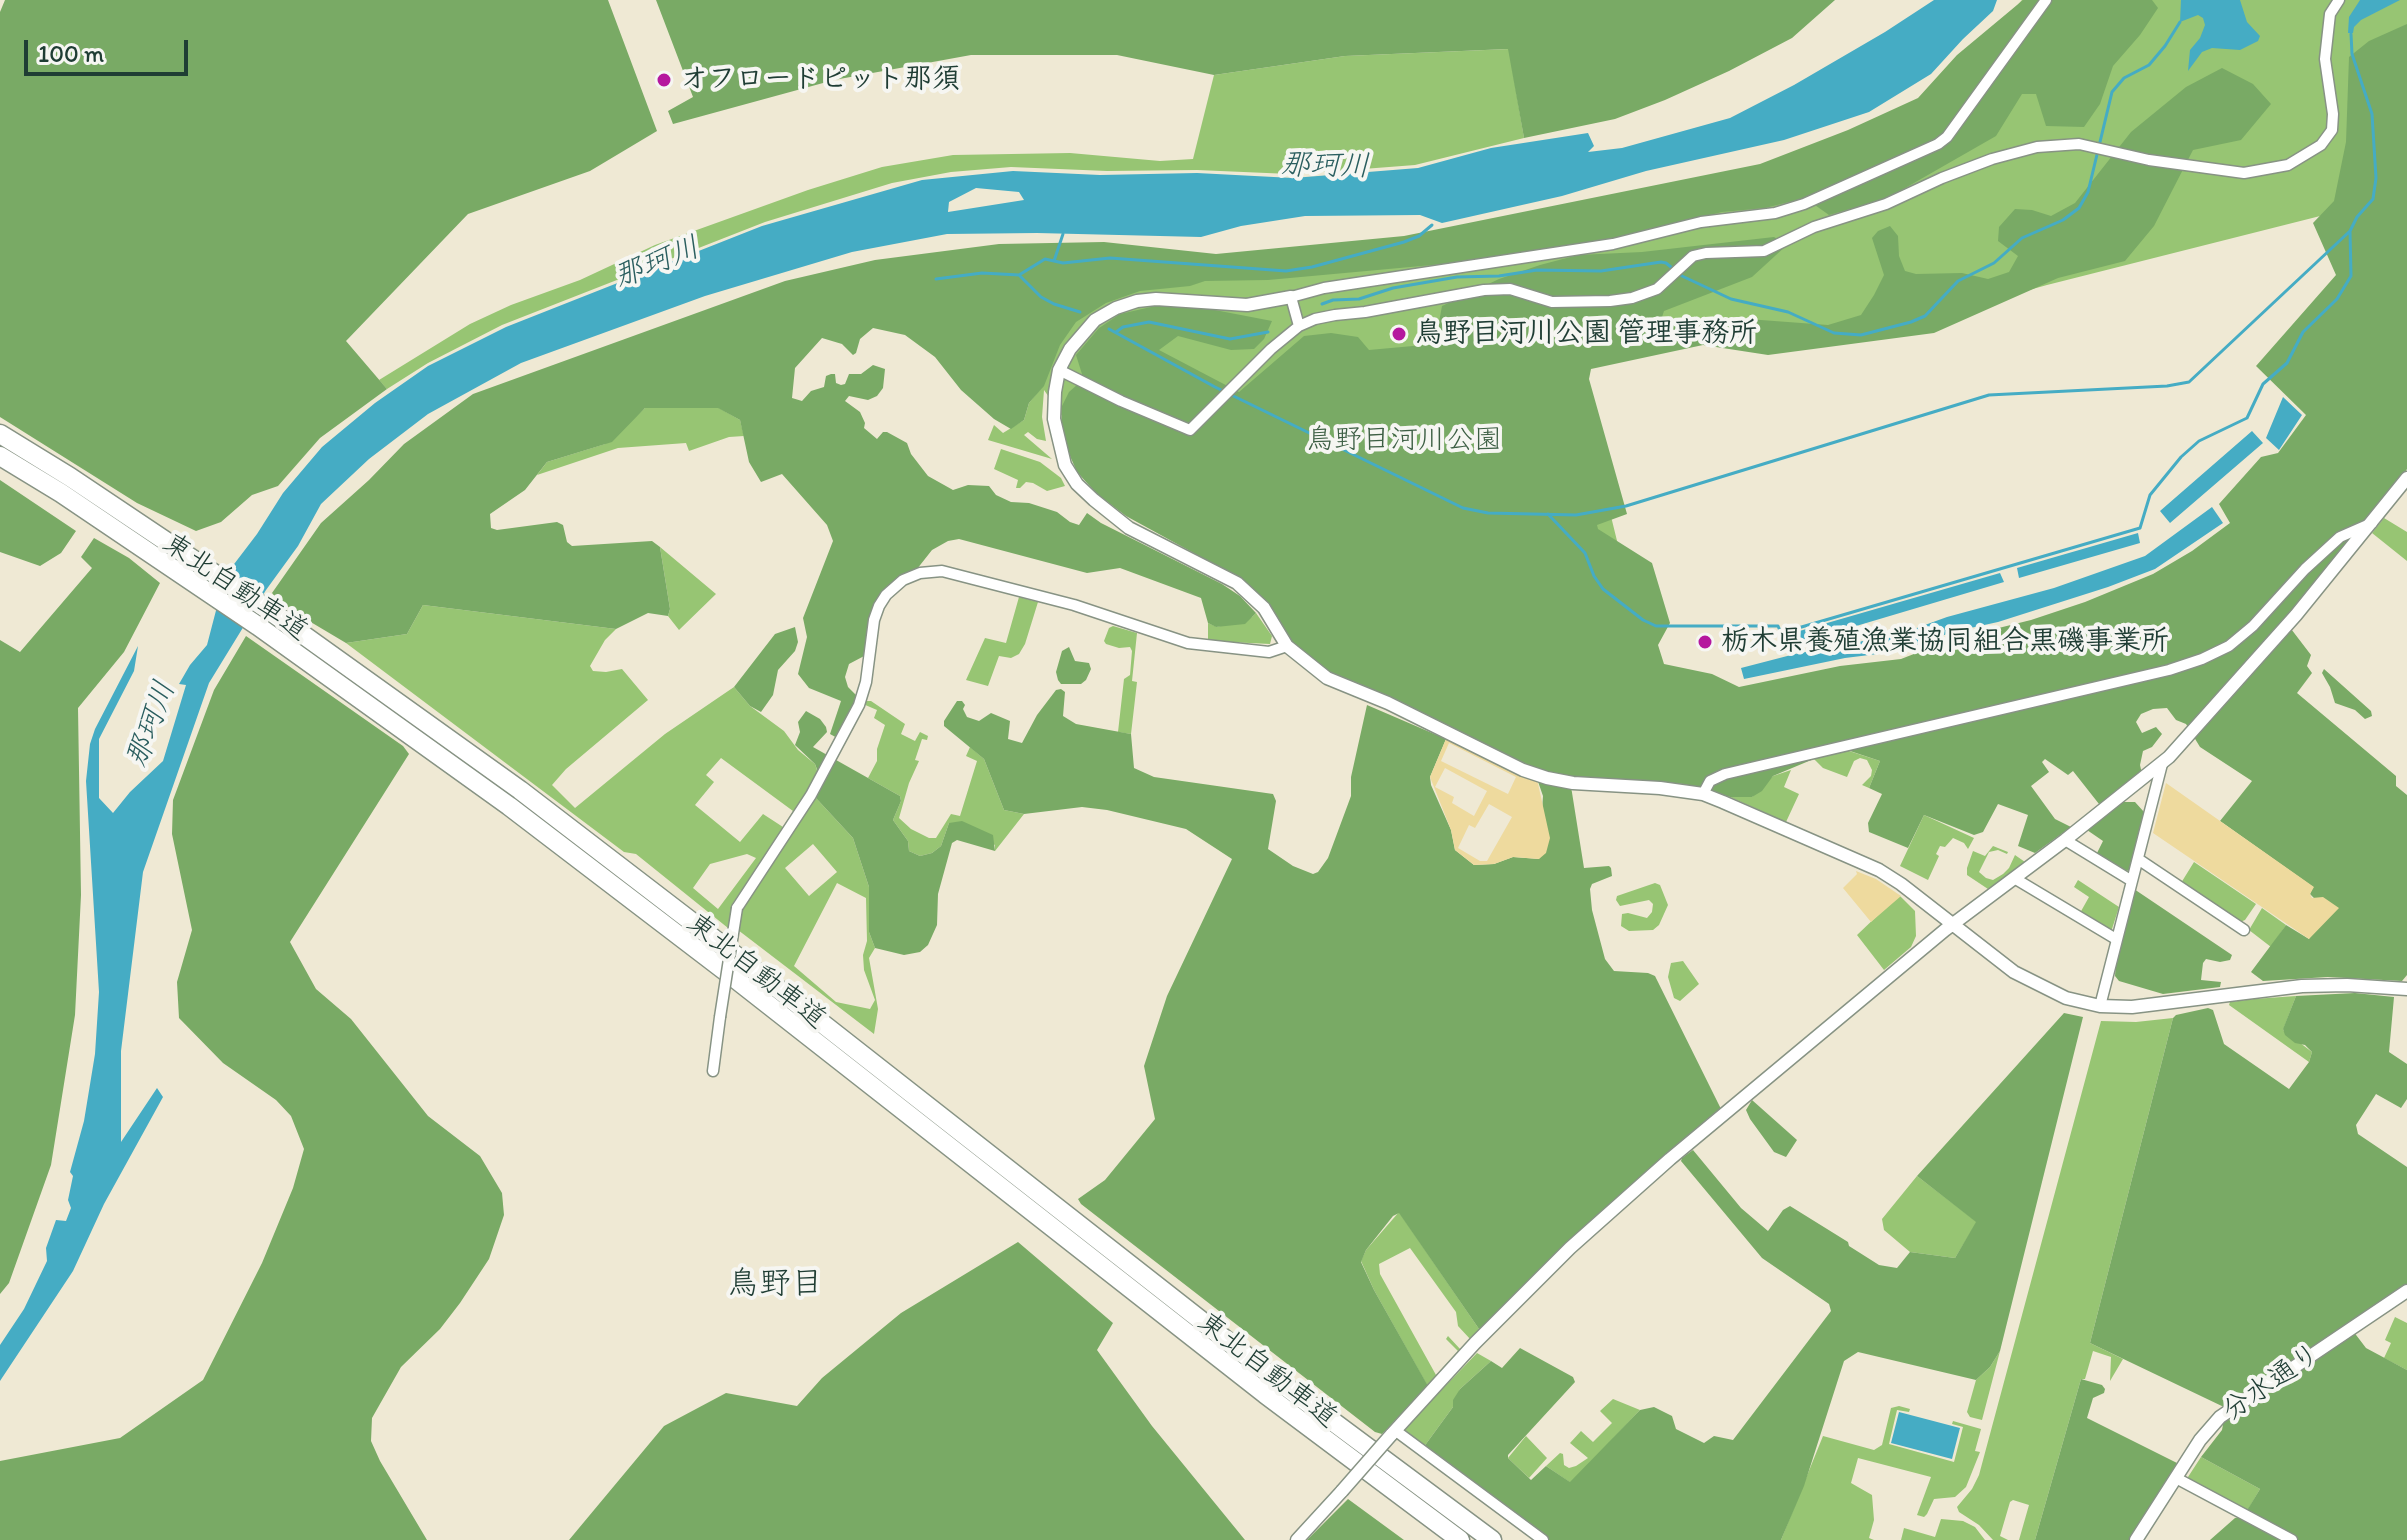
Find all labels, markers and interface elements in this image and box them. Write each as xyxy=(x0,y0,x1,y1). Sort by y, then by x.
scale bar xyxy=(28,24,192,74)
text: 100 m xyxy=(38,39,104,68)
place label: オフロードピット那須 xyxy=(680,63,960,97)
marker: オフロードピット那須 xyxy=(655,71,673,89)
water label: 那珂川 xyxy=(1280,148,1370,186)
water label: 那珂川 xyxy=(609,230,705,298)
place label: 鳥野目河川公園 管理事務所 xyxy=(1415,317,1757,351)
marker: 鳥野目河川公園 管理事務所 xyxy=(1390,325,1408,343)
park label: 鳥野目河川公園 xyxy=(1306,424,1502,458)
street label: 東北自動車道 xyxy=(156,527,314,649)
place label: 栃木県養殖漁業協同組合黒磯事業所 xyxy=(1721,625,2169,659)
marker: 栃木県養殖漁業協同組合黒磯事業所 xyxy=(1696,633,1714,651)
water label: 那珂川 xyxy=(120,677,184,773)
street label: 東北自動車道 xyxy=(679,907,833,1037)
district label: 鳥野目 xyxy=(727,1266,823,1304)
street label: 東北自動車道 xyxy=(1190,1306,1344,1436)
street label: 分水通り xyxy=(2216,1337,2328,1429)

